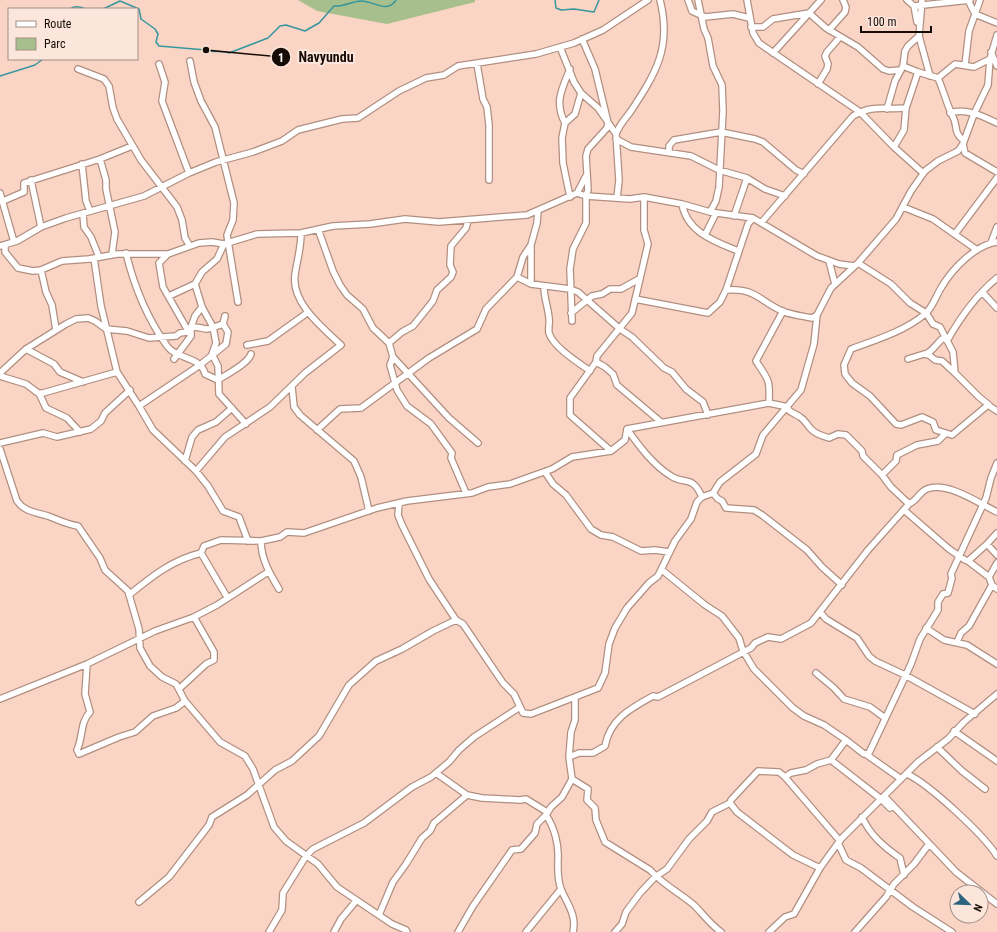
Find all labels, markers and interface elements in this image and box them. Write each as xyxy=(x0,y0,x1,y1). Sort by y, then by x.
legend xyxy=(8,8,138,60)
scale bar xyxy=(861,8,931,34)
text: 100 m xyxy=(867,15,897,29)
text: Route xyxy=(44,17,72,31)
text: Parc xyxy=(44,37,66,51)
callout: Navyundu xyxy=(271,44,362,70)
text: Navyundu xyxy=(298,49,354,65)
text: 1 xyxy=(278,51,284,65)
north arrow xyxy=(949,884,989,924)
text: N xyxy=(970,902,985,914)

